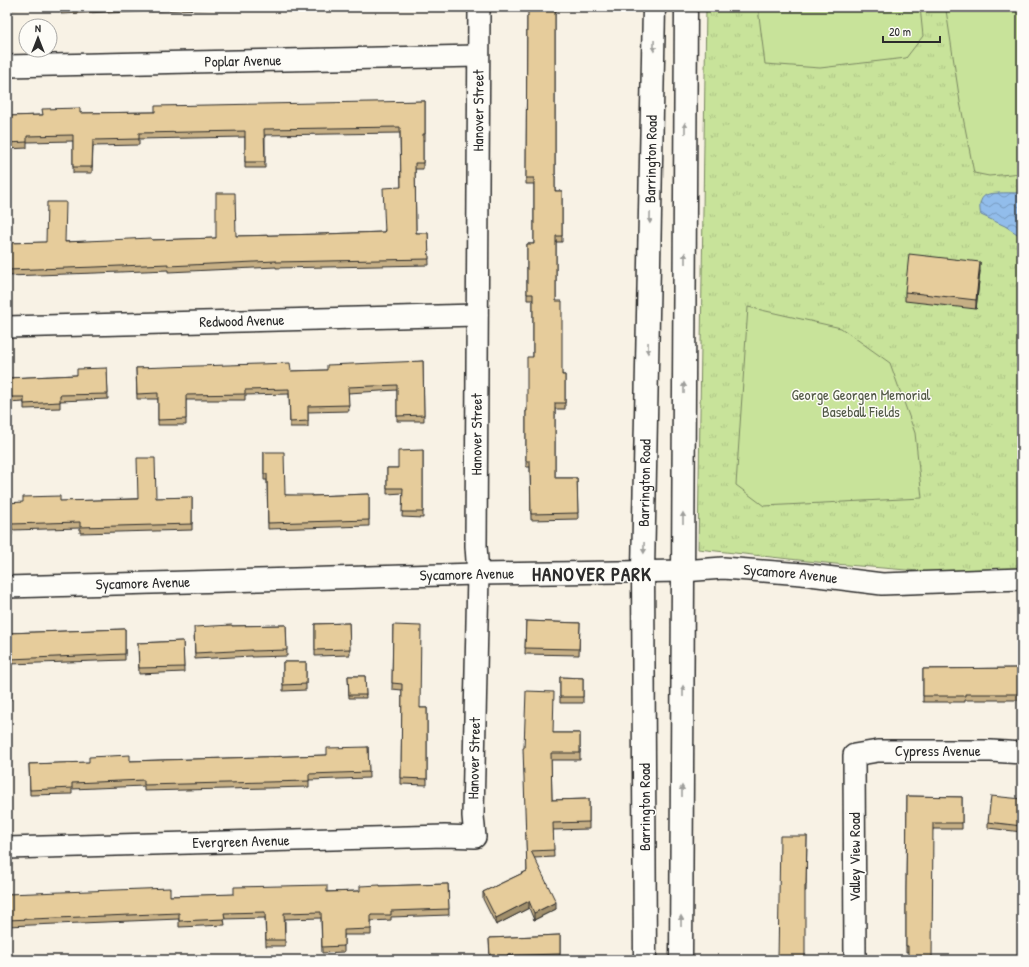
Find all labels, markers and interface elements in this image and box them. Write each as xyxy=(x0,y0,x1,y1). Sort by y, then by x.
north arrow xyxy=(18,18,58,58)
scale bar xyxy=(883,18,940,44)
text: N xyxy=(35,21,41,35)
text: 20 m xyxy=(889,23,911,40)
one-way arrow xyxy=(650,40,657,52)
street label: Poplar Avenue xyxy=(204,49,282,72)
street label: Hanover Street xyxy=(467,69,489,151)
street label: Barrington Road xyxy=(639,115,662,203)
one-way arrow xyxy=(682,121,688,134)
one-way arrow xyxy=(647,212,653,225)
one-way arrow xyxy=(682,251,688,264)
street label: Redwood Avenue xyxy=(199,309,285,332)
one-way arrow xyxy=(644,342,651,354)
one-way arrow xyxy=(681,381,687,394)
park label: George Georgen Memorial Baseball Fields xyxy=(791,384,931,422)
street label: Hanover Street xyxy=(465,393,487,475)
street label: Barrington Road xyxy=(633,439,656,527)
one-way arrow xyxy=(680,511,686,524)
one-way arrow xyxy=(641,542,647,555)
street label: Sycamore Avenue xyxy=(743,559,839,588)
district label: HANOVER PARK xyxy=(532,561,652,587)
street label: Sycamore Avenue xyxy=(419,562,514,586)
street label: Sycamore Avenue xyxy=(95,571,190,595)
one-way arrow xyxy=(679,685,686,697)
street label: Hanover Street xyxy=(462,716,485,799)
street label: Cypress Avenue xyxy=(895,740,981,761)
street label: Barrington Road xyxy=(634,763,655,851)
one-way arrow xyxy=(679,784,685,797)
street label: Valley View Road xyxy=(844,812,865,902)
street label: Evergreen Avenue xyxy=(192,829,290,853)
one-way arrow xyxy=(678,914,684,927)

